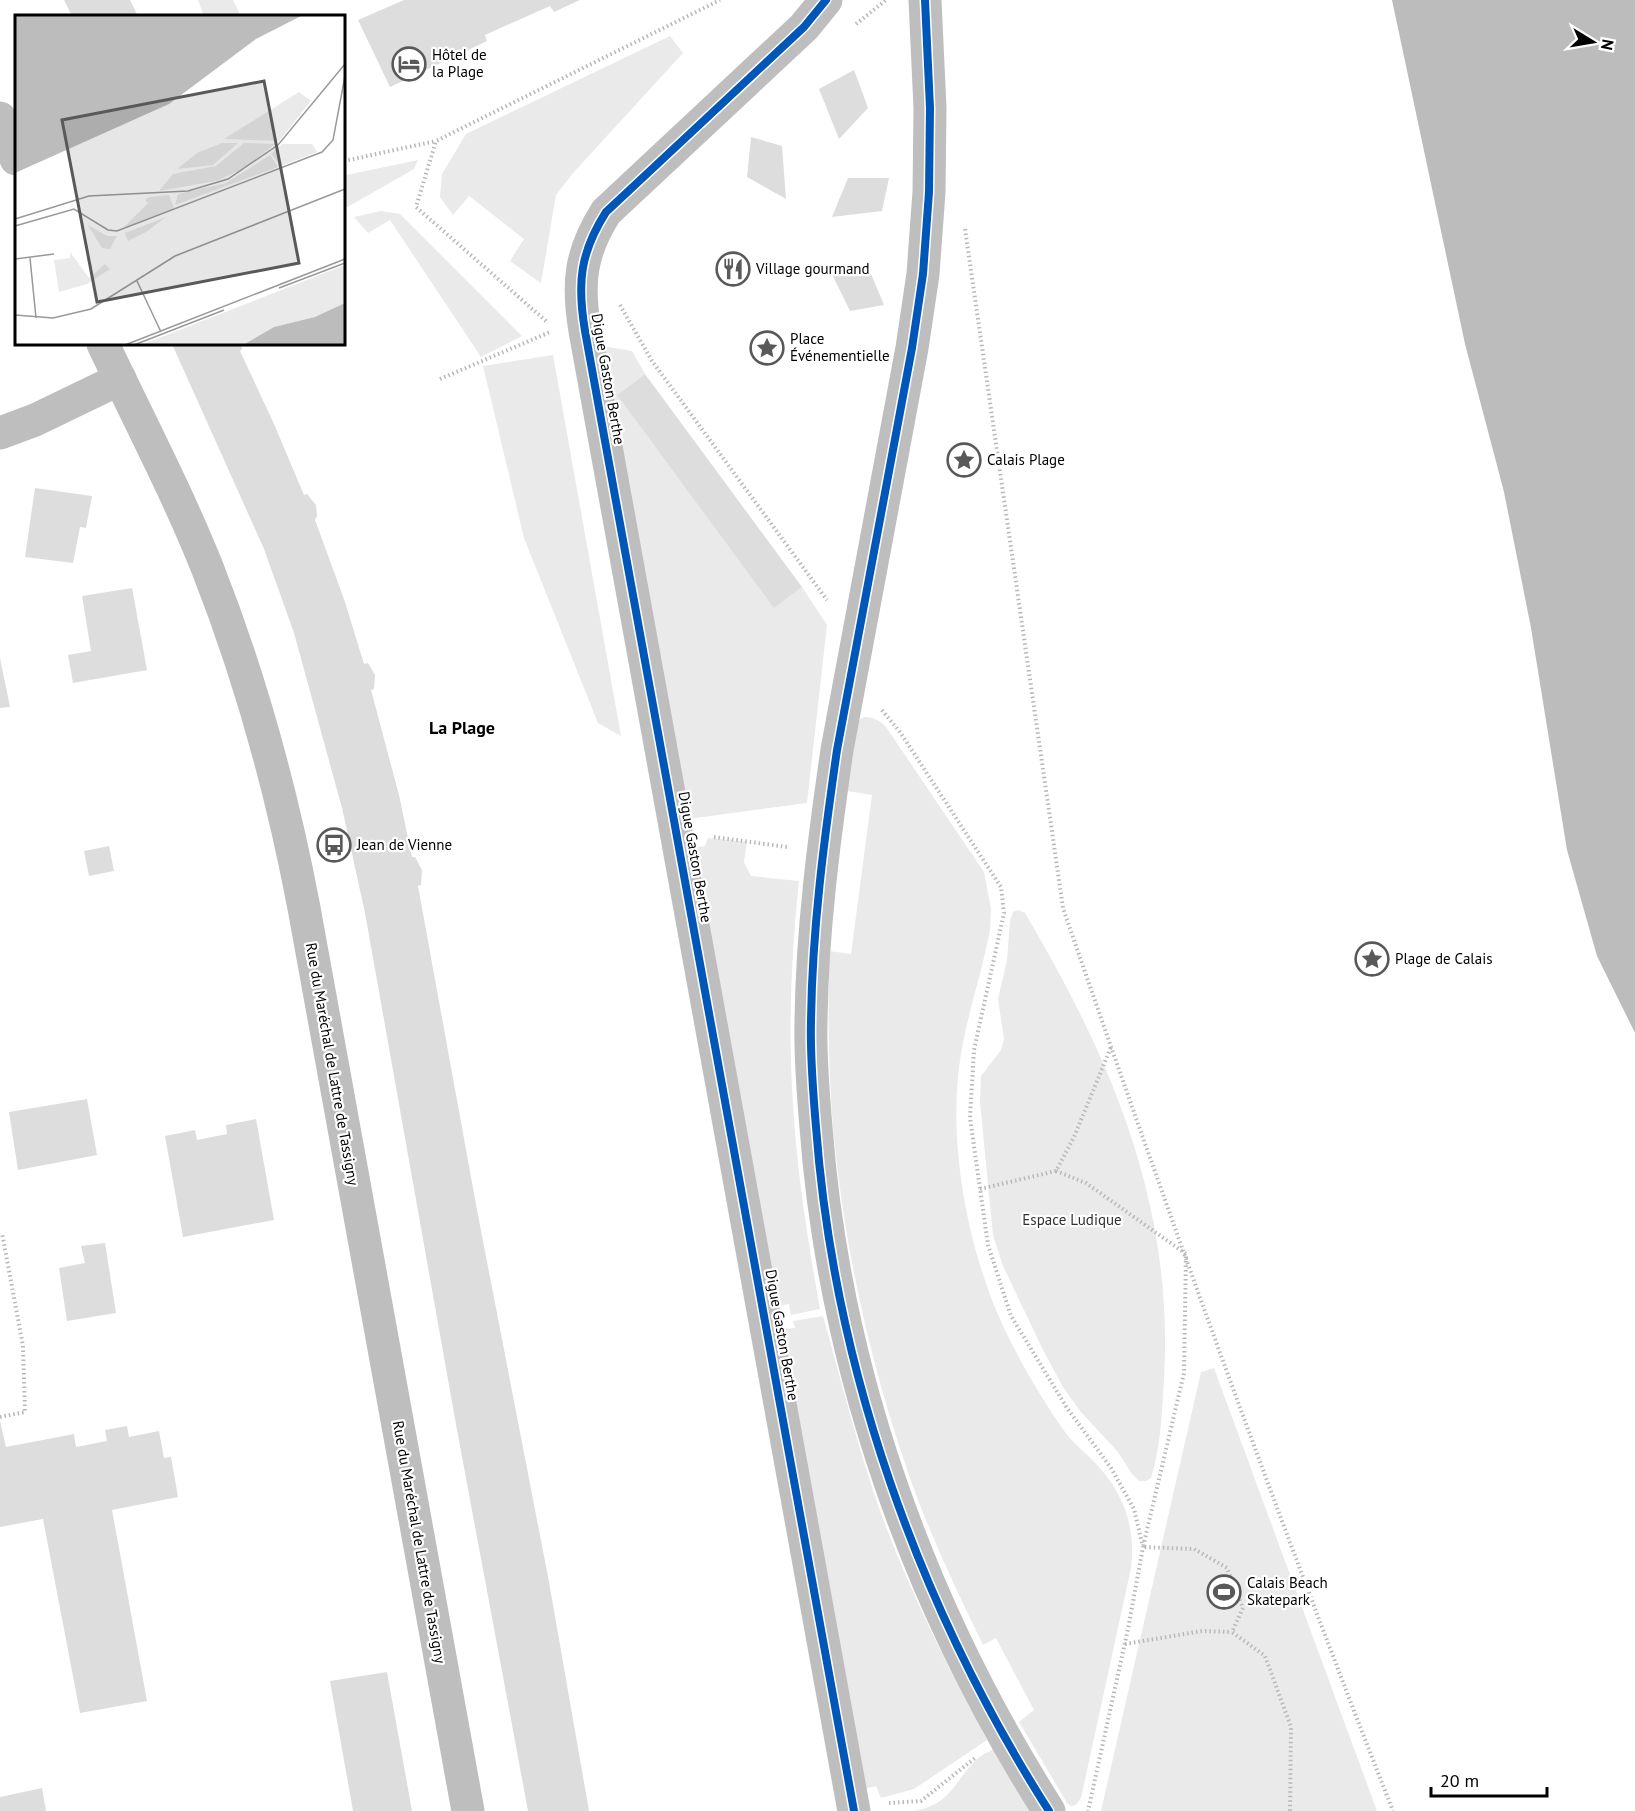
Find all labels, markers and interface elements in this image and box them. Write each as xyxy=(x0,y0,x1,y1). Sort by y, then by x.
north arrow xyxy=(1563,12,1623,72)
inset map xyxy=(15,15,345,345)
text: N xyxy=(1597,38,1619,52)
place label: Hôtel de la Plage xyxy=(432,45,487,81)
hotel icon: Hôtel de la Plage xyxy=(391,46,427,82)
restaurant icon: Village gourmand xyxy=(715,251,751,287)
place label: Village gourmand xyxy=(755,259,870,278)
street label: Digue Gaston Berthe xyxy=(588,312,629,446)
place label: Place Événementielle xyxy=(790,329,890,365)
place icon: Place Événementielle xyxy=(749,330,785,366)
place icon: Calais Plage xyxy=(946,442,982,478)
place label: Calais Plage xyxy=(987,450,1065,469)
district label: La Plage xyxy=(429,716,495,739)
street label: Digue Gaston Berthe xyxy=(675,790,716,924)
bus stop icon: Jean de Vienne xyxy=(316,827,352,863)
place label: Jean de Vienne xyxy=(356,835,452,854)
street label: Rue du Maréchal de Lattre de Tassigny xyxy=(302,941,363,1187)
place icon: Plage de Calais xyxy=(1354,941,1390,977)
place label: Plage de Calais xyxy=(1395,949,1493,968)
park label: Espace Ludique xyxy=(1022,1210,1122,1229)
street label: Digue Gaston Berthe xyxy=(762,1268,803,1402)
street label: Rue du Maréchal de Lattre de Tassigny xyxy=(389,1419,450,1665)
place label: Calais Beach Skatepark xyxy=(1247,1573,1328,1609)
sports icon: Calais Beach Skatepark xyxy=(1206,1574,1242,1610)
scale bar xyxy=(1431,1760,1546,1798)
text: 20 m xyxy=(1440,1769,1479,1792)

